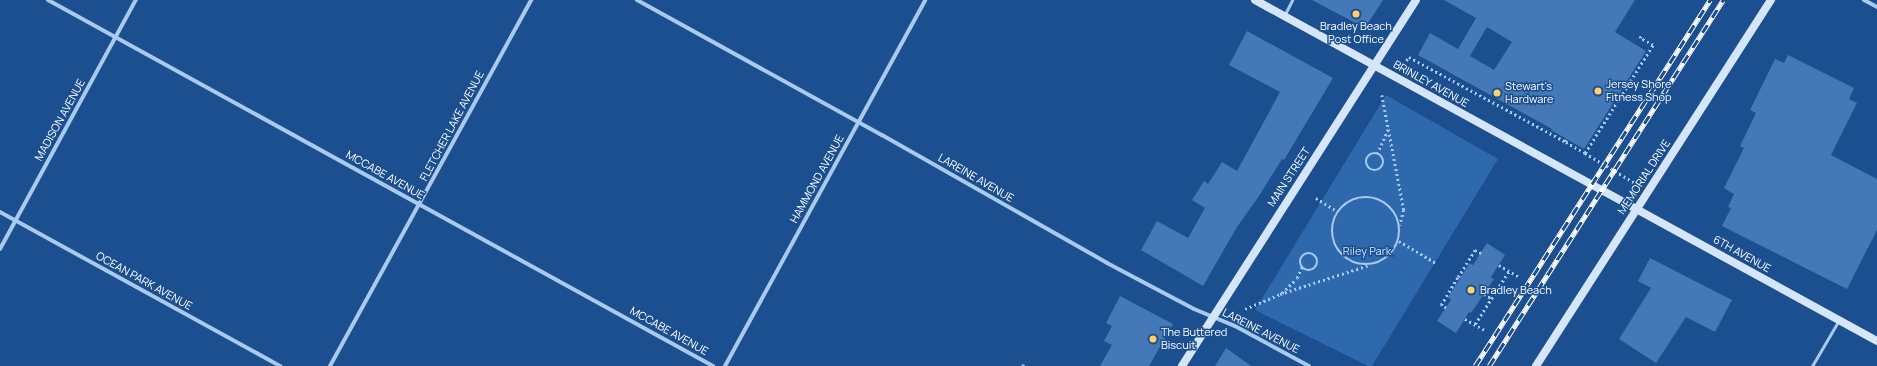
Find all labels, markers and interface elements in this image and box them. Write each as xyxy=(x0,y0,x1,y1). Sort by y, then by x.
marker: Bradley Beach Post Office xyxy=(1351,9,1361,19)
place label: Bradley Beach Post Office xyxy=(1320,20,1392,46)
street label: BRINLEY AVENUE xyxy=(1391,58,1471,110)
street label: FLETCHER LAKE AVENUE xyxy=(417,69,487,183)
street label: MADISON AVENUE xyxy=(32,77,88,163)
place label: Jersey Shore Fitness Shop xyxy=(1606,78,1672,104)
place label: Stewart's Hardware xyxy=(1505,80,1554,106)
marker: Jersey Shore Fitness Shop xyxy=(1593,86,1603,96)
marker: Stewart's Hardware xyxy=(1492,88,1502,98)
street label: HAMMOND AVENUE xyxy=(787,133,847,225)
street label: MEMORIAL DRIVE xyxy=(1615,137,1673,217)
street label: MAIN STREET xyxy=(1265,145,1313,209)
street label: MCCABE AVENUE xyxy=(344,148,426,202)
street label: LAREINE AVENUE xyxy=(936,151,1016,205)
street label: 6TH AVENUE xyxy=(1711,233,1773,275)
park label: Riley Park xyxy=(1343,244,1391,258)
street label: OCEAN PARK AVENUE xyxy=(94,249,194,313)
place label: Bradley Beach xyxy=(1480,283,1552,297)
marker: Bradley Beach xyxy=(1465,284,1477,296)
street label: MCCABE AVENUE xyxy=(628,304,710,358)
street label: LAREINE AVENUE xyxy=(1220,306,1302,356)
place label: The Buttered Biscuit xyxy=(1161,326,1227,352)
marker: The Buttered Biscuit xyxy=(1148,334,1158,344)

